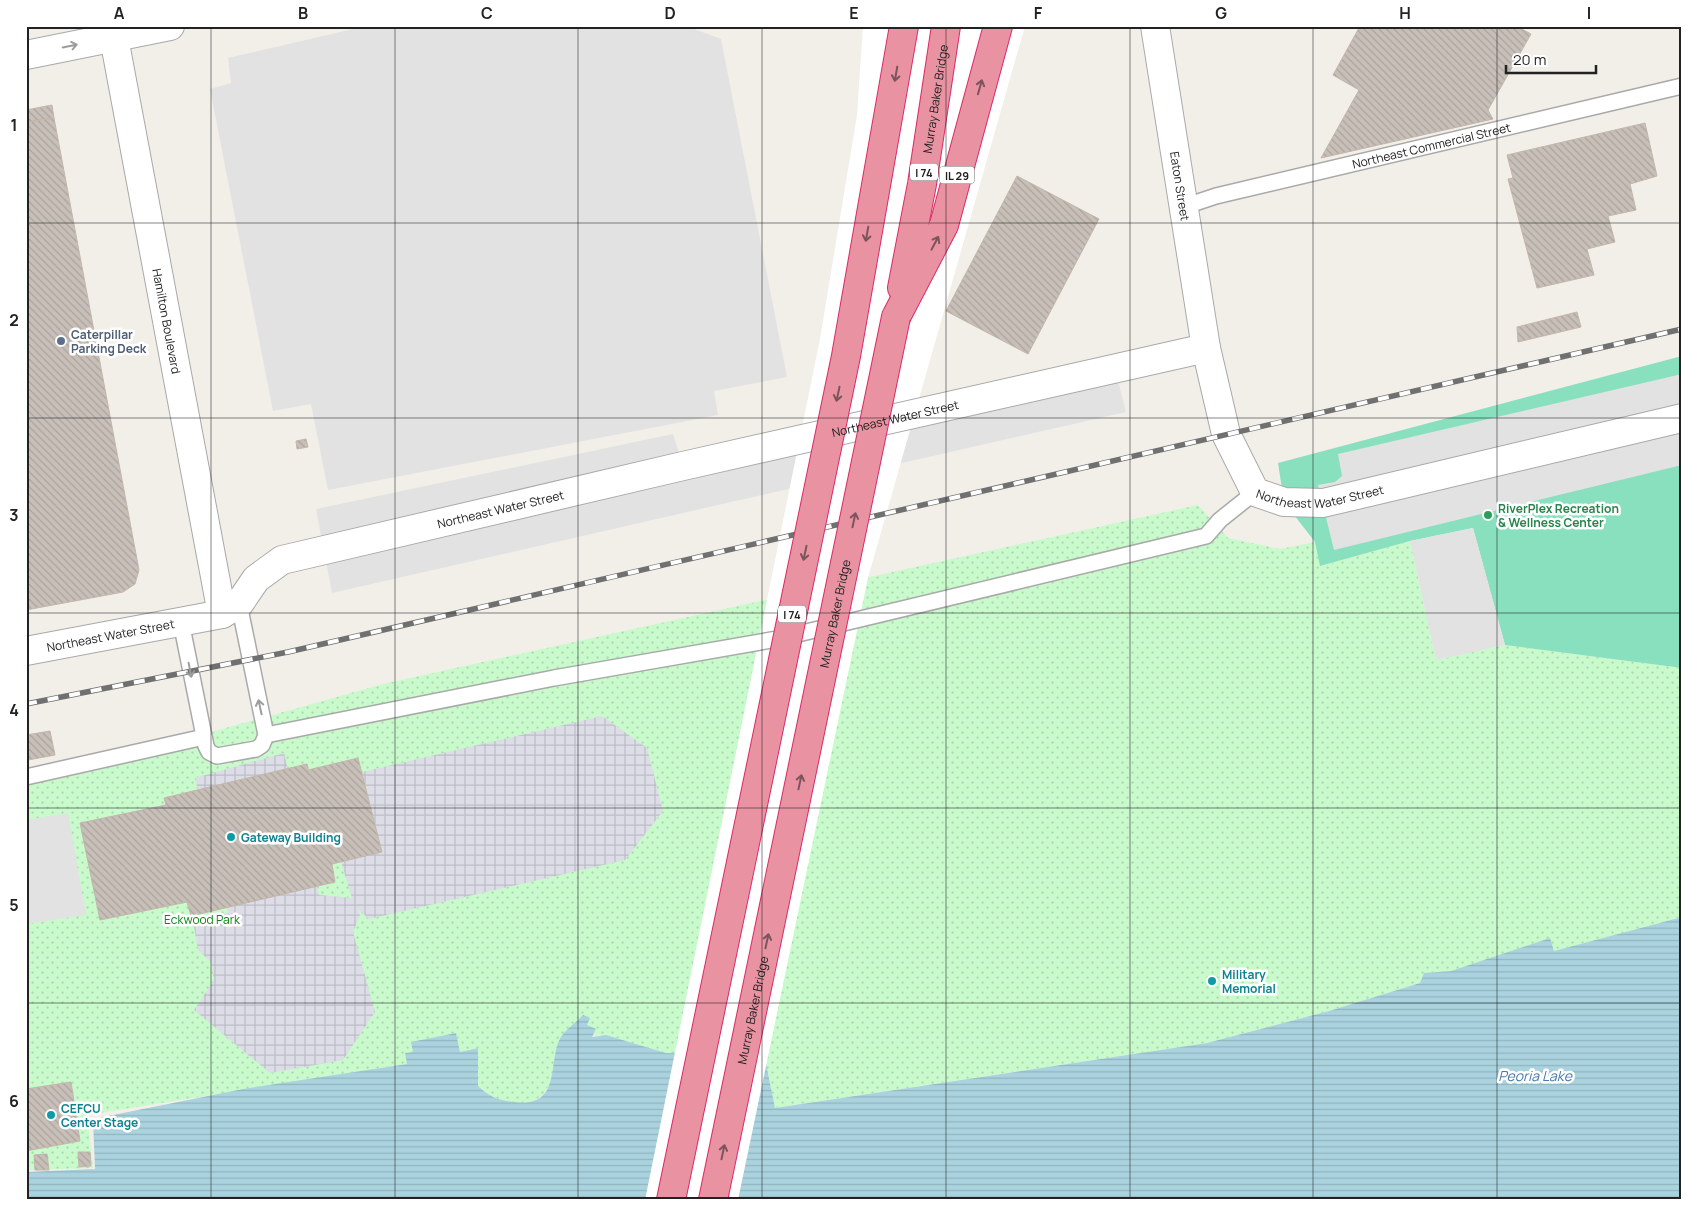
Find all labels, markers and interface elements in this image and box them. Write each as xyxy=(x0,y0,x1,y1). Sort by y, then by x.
text: A xyxy=(114,2,125,24)
text: B xyxy=(298,2,308,24)
text: C xyxy=(481,2,493,24)
text: D xyxy=(664,2,676,24)
text: E xyxy=(849,2,859,24)
text: F xyxy=(1034,2,1043,24)
text: G xyxy=(1215,2,1227,24)
text: H xyxy=(1399,2,1411,24)
text: I xyxy=(1587,2,1591,24)
one-way arrow xyxy=(62,41,78,50)
scale bar xyxy=(1506,42,1596,74)
street label: Murray Baker Bridge xyxy=(918,43,952,155)
text: 20 m xyxy=(1513,49,1546,70)
one-way arrow xyxy=(890,66,900,82)
one-way arrow xyxy=(976,79,986,95)
text: 1 xyxy=(10,114,18,136)
street label: Northeast Commercial Street xyxy=(1350,118,1512,172)
street label: Eaton Street xyxy=(1166,150,1194,222)
road number: I 74 xyxy=(910,163,938,180)
road number: IL 29 xyxy=(940,166,974,184)
one-way arrow xyxy=(862,226,872,242)
one-way arrow xyxy=(930,235,940,250)
street label: Hamilton Boulevard xyxy=(149,267,185,375)
text: 2 xyxy=(9,309,19,331)
place label: Caterpillar Parking Deck xyxy=(71,326,147,357)
marker: Caterpillar Parking Deck xyxy=(55,335,67,347)
one-way arrow xyxy=(833,386,842,402)
street label: Northeast Water Street xyxy=(830,396,960,441)
street label: Northeast Water Street xyxy=(1254,480,1385,512)
street label: Northeast Water Street xyxy=(435,486,566,532)
place label: RiverPlex Recreation & Wellness Center xyxy=(1498,500,1619,531)
text: 3 xyxy=(9,504,19,526)
marker: RiverPlex Recreation & Wellness Center xyxy=(1482,509,1494,521)
one-way arrow xyxy=(850,513,859,529)
one-way arrow xyxy=(800,545,809,561)
street label: Murray Baker Bridge xyxy=(815,558,854,669)
road number: I 74 xyxy=(778,606,806,622)
street label: Northeast Water Street xyxy=(45,615,176,655)
one-way arrow xyxy=(186,661,196,677)
text: 4 xyxy=(9,699,19,721)
one-way arrow xyxy=(255,699,264,715)
one-way arrow xyxy=(796,775,805,791)
place label: Gateway Building xyxy=(241,829,341,846)
marker: Gateway Building xyxy=(225,831,237,843)
text: 5 xyxy=(9,894,19,916)
park label: Eckwood Park xyxy=(164,911,241,928)
one-way arrow xyxy=(763,934,772,950)
street label: Murray Baker Bridge xyxy=(733,954,772,1066)
place label: Military Memorial xyxy=(1222,966,1276,997)
marker: Military Memorial xyxy=(1206,975,1218,987)
water label: Peoria Lake xyxy=(1498,1066,1573,1085)
text: 6 xyxy=(9,1090,19,1112)
place label: CEFCU Center Stage xyxy=(61,1100,138,1131)
marker: CEFCU Center Stage xyxy=(45,1109,57,1121)
one-way arrow xyxy=(719,1144,729,1160)

